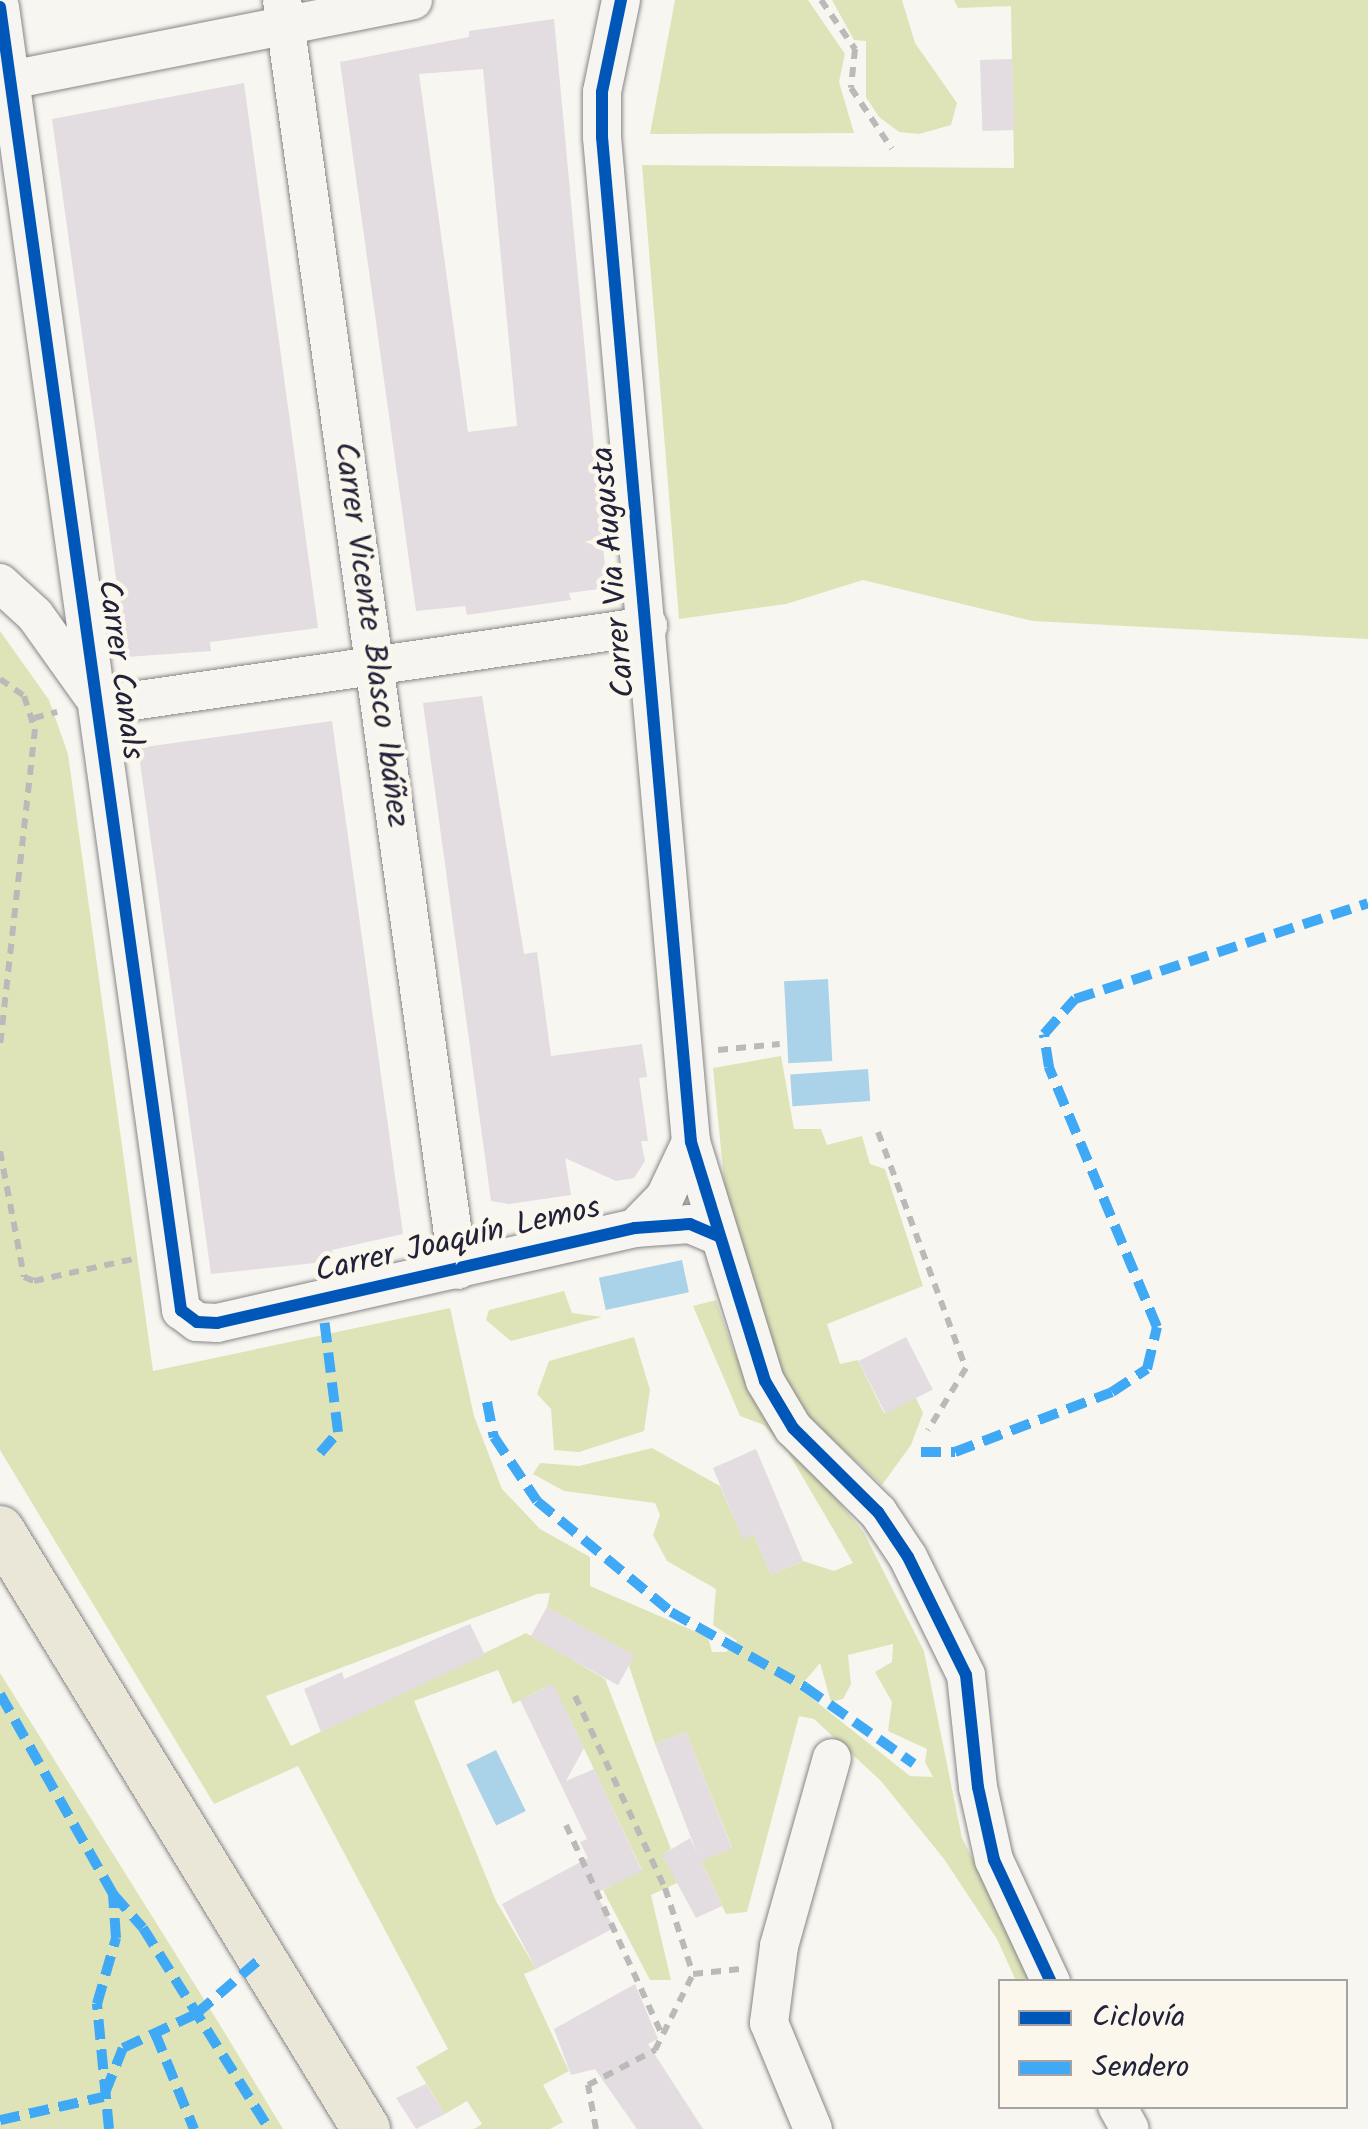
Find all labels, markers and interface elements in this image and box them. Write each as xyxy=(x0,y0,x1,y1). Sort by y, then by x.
street label: Carrer Vicente Blasco Ibáñez xyxy=(324,440,416,830)
street label: Carrer Via Augusta xyxy=(585,445,645,699)
street label: Carrer Canals xyxy=(87,578,151,762)
street label: Carrer Joaquín Lemos xyxy=(312,1190,604,1292)
legend xyxy=(998,1979,1348,2109)
text: Ciclovía xyxy=(1092,1994,1185,2042)
text: Sendero xyxy=(1092,2044,1189,2092)

